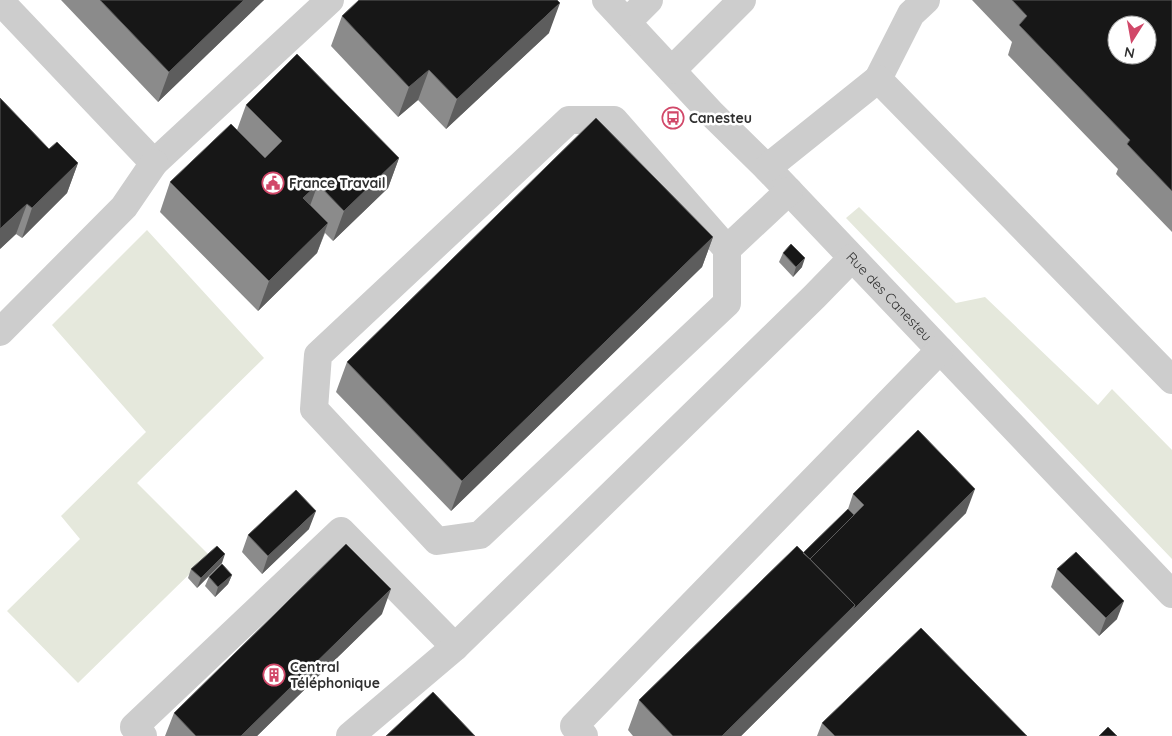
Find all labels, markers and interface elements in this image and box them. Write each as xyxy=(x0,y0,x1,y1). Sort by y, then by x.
north arrow xyxy=(1107,15,1157,65)
text: N xyxy=(1123,43,1136,63)
bus stop icon: Canesteu xyxy=(661,106,685,130)
place label: Canesteu xyxy=(689,109,752,127)
public building icon: France Travail xyxy=(261,171,285,195)
place label: France Travail xyxy=(289,174,385,192)
street label: Rue des Canesteu xyxy=(842,248,936,345)
place label: Central Téléphonique xyxy=(290,658,380,692)
building icon: Central Téléphonique xyxy=(262,663,286,687)

